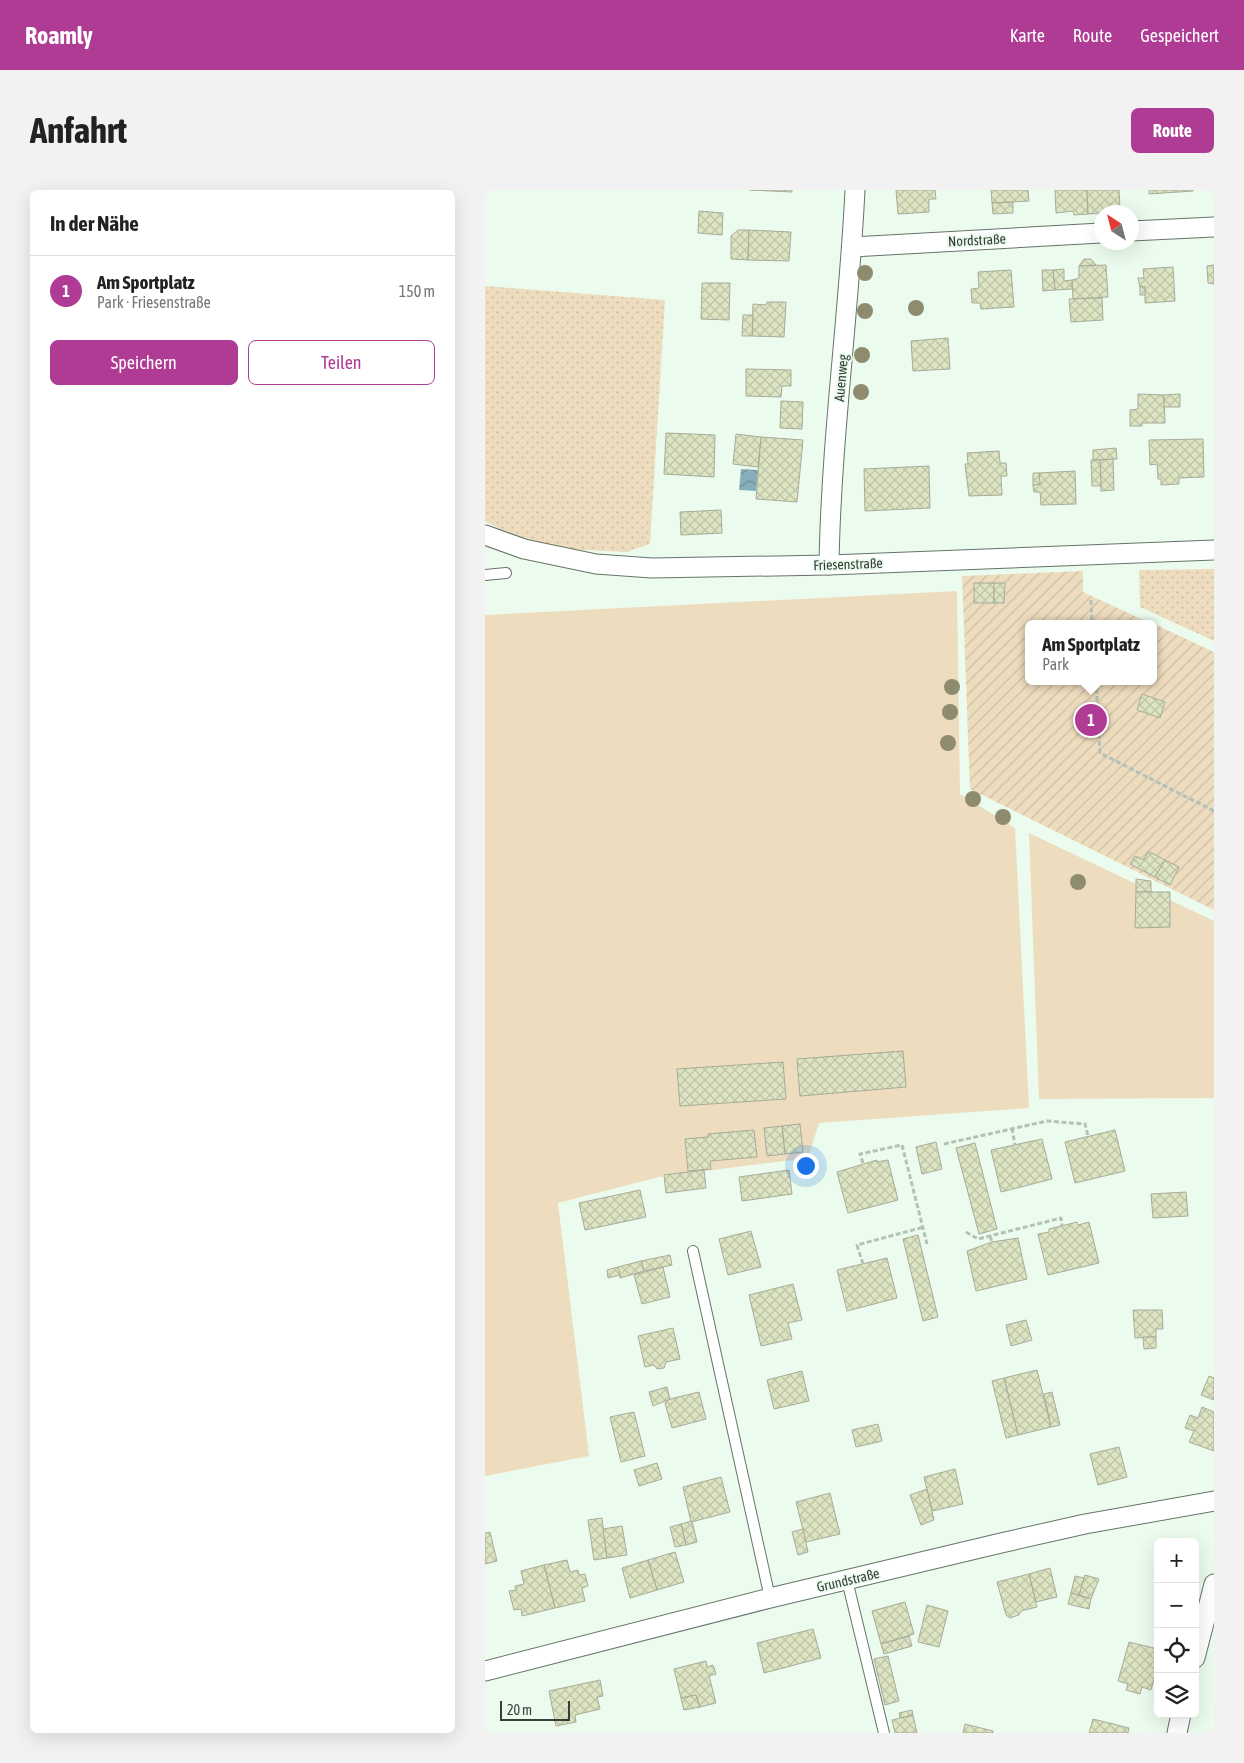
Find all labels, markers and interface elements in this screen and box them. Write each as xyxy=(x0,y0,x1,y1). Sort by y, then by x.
text: Roamly xyxy=(25,22,93,49)
text: Karte xyxy=(1010,25,1045,46)
text: Route xyxy=(1073,25,1112,46)
text: Gespeichert xyxy=(1140,25,1219,46)
button: Route xyxy=(1131,108,1214,153)
text: Anfahrt xyxy=(30,110,127,150)
north arrow xyxy=(1094,205,1139,250)
text: In der Nähe xyxy=(50,211,139,235)
street label: Nordstraße xyxy=(948,230,1006,250)
text: Am Sportplatz xyxy=(97,271,195,293)
text: 1 xyxy=(62,282,70,300)
text: 150 m xyxy=(399,282,435,300)
text: Park · Friesenstraße xyxy=(97,293,211,311)
button: Speichern xyxy=(50,340,238,385)
button: Teilen xyxy=(248,340,435,385)
street label: Auenweg xyxy=(831,354,851,402)
street label: Friesenstraße xyxy=(813,555,883,573)
popup xyxy=(1025,620,1157,685)
text: Am Sportplatz xyxy=(1042,633,1140,655)
text: Park xyxy=(1042,655,1069,673)
pin: 1 xyxy=(1075,701,1107,739)
your location xyxy=(793,1153,819,1179)
map controls xyxy=(1154,1538,1199,1718)
button: + xyxy=(1154,1538,1199,1583)
street label: Grundstraße xyxy=(815,1565,881,1595)
button: − xyxy=(1154,1583,1199,1628)
button: locate xyxy=(1154,1628,1199,1673)
button: layers xyxy=(1154,1673,1199,1718)
scale bar xyxy=(500,1698,570,1721)
text: 20 m xyxy=(507,1702,532,1718)

